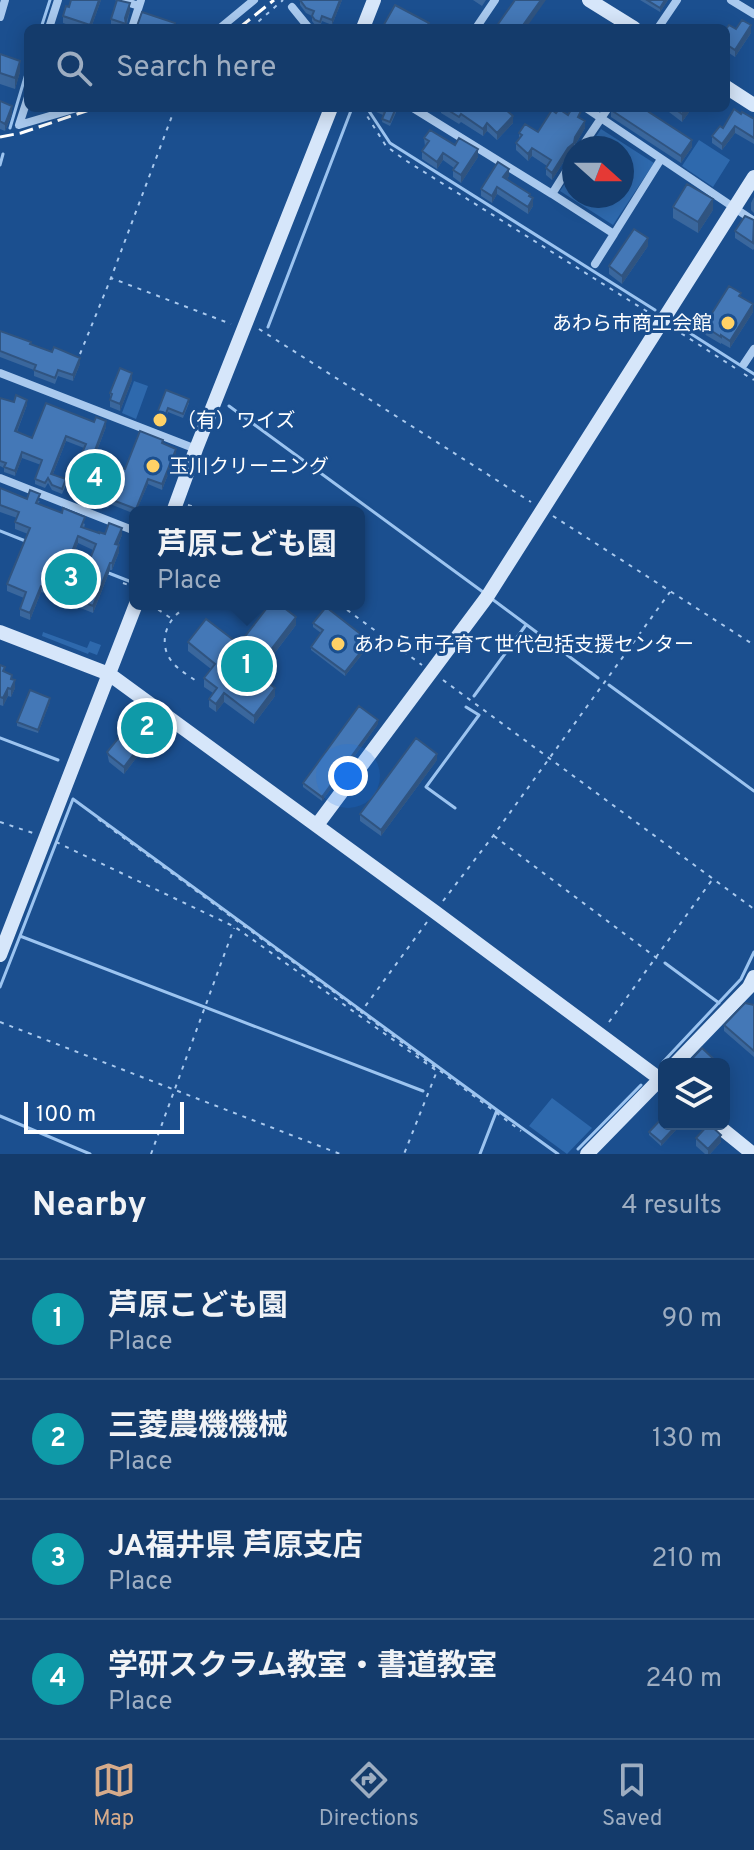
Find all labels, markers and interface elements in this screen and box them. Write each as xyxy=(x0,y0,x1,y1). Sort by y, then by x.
search box xyxy=(24,24,730,112)
icon: search xyxy=(52,46,96,90)
text: Search here xyxy=(116,50,276,87)
north arrow xyxy=(562,136,634,208)
place label: あわら市商工会館 xyxy=(552,312,712,338)
marker: あわら市商工会館 xyxy=(719,314,737,332)
place label: （有）ワイズ xyxy=(176,409,295,435)
marker: （有）ワイズ xyxy=(151,411,169,429)
pin: 4 xyxy=(69,449,121,509)
place label: 玉川クリーニング xyxy=(169,455,329,481)
marker: 玉川クリーニング xyxy=(144,457,162,475)
popup xyxy=(129,506,365,610)
text: 芦原こども園 xyxy=(157,528,337,565)
pin: 3 xyxy=(45,549,97,609)
text: Place xyxy=(157,565,221,598)
place label: あわら市子育て世代包括支援センター xyxy=(354,633,694,659)
marker: あわら市子育て世代包括支援センター xyxy=(329,635,347,653)
pin: 1 xyxy=(221,636,273,696)
pin: 2 xyxy=(121,698,173,758)
your location xyxy=(328,756,368,796)
map controls xyxy=(658,1058,730,1130)
button: layers xyxy=(658,1058,730,1130)
scale bar xyxy=(24,1098,184,1134)
text: 100 m xyxy=(36,1102,96,1129)
text: Nearby xyxy=(32,1185,147,1228)
text: 4 results xyxy=(621,1190,722,1223)
text: 芦原こども園 xyxy=(108,1289,288,1326)
text: 1 xyxy=(53,1303,63,1336)
text: 90 m xyxy=(662,1303,722,1336)
text: Place xyxy=(108,1326,172,1359)
text: 三菱農機機械 xyxy=(108,1409,288,1446)
text: 2 xyxy=(50,1423,66,1456)
text: 130 m xyxy=(652,1423,722,1456)
text: Place xyxy=(108,1446,172,1479)
text: JA福井県 芦原支店 xyxy=(108,1529,363,1566)
text: 3 xyxy=(50,1543,66,1576)
text: 210 m xyxy=(652,1543,722,1576)
text: Place xyxy=(108,1566,172,1599)
text: 学研スクラム教室・書道教室 xyxy=(108,1649,497,1686)
text: 4 xyxy=(50,1663,66,1696)
text: 240 m xyxy=(645,1663,722,1696)
text: Place xyxy=(108,1686,172,1719)
tab: Map xyxy=(92,1758,136,1833)
tab: Directions xyxy=(319,1758,419,1833)
tab: Saved xyxy=(602,1758,662,1833)

